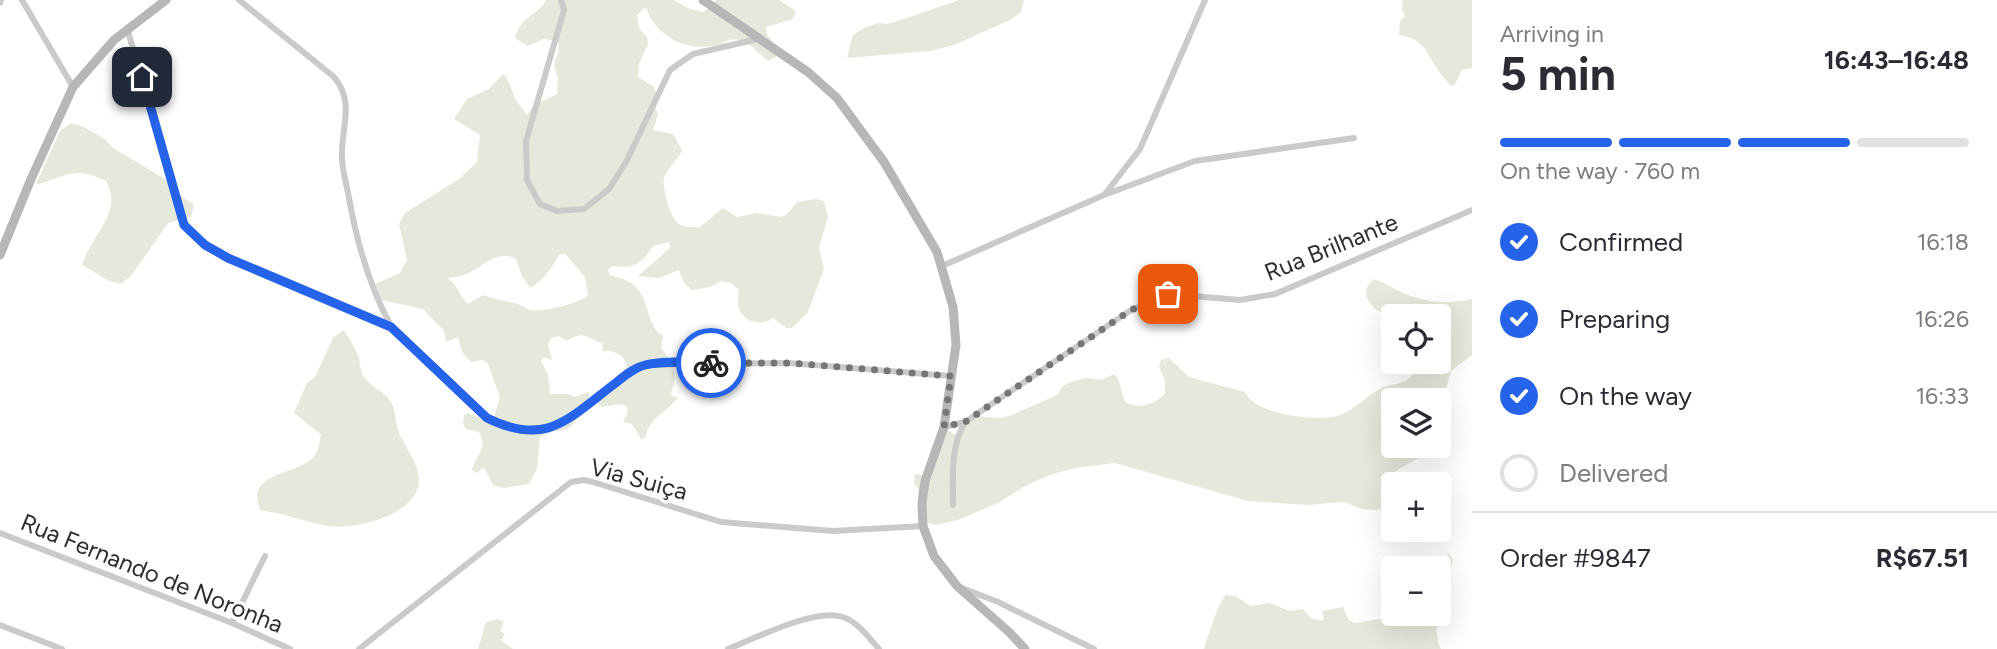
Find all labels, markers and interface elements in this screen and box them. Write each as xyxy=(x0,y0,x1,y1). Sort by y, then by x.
text: Arriving in xyxy=(1500,20,1604,48)
text: 16:43–16:48 xyxy=(1824,44,1969,76)
text: 5 min xyxy=(1500,46,1616,102)
pin xyxy=(112,47,172,107)
icon: home xyxy=(123,58,161,96)
text: On the way · 760 m xyxy=(1500,157,1700,185)
street label: Rua Brilhante xyxy=(1260,207,1402,287)
icon: check xyxy=(1500,223,1538,261)
text: Confirmed xyxy=(1559,226,1683,258)
text: 16:18 xyxy=(1917,228,1969,256)
pin xyxy=(1138,264,1198,324)
icon: bag xyxy=(1149,275,1187,313)
icon: check xyxy=(1500,300,1538,338)
text: Preparing xyxy=(1559,303,1670,335)
map controls xyxy=(1381,304,1451,626)
button: locate xyxy=(1381,304,1451,374)
text: 16:26 xyxy=(1915,305,1969,333)
courier xyxy=(676,328,746,398)
icon: bike xyxy=(692,344,730,382)
icon: check xyxy=(1500,377,1538,415)
text: On the way xyxy=(1559,380,1692,412)
text: 16:33 xyxy=(1916,382,1969,410)
button: layers xyxy=(1381,388,1451,458)
street label: Via Suiça xyxy=(587,452,691,506)
text: Delivered xyxy=(1559,457,1668,489)
button: + xyxy=(1381,472,1451,542)
street label: Rua Fernando de Noronha xyxy=(17,507,287,639)
text: Order #9847 xyxy=(1500,542,1651,574)
text: R$67.51 xyxy=(1876,542,1969,574)
button: − xyxy=(1381,556,1451,626)

